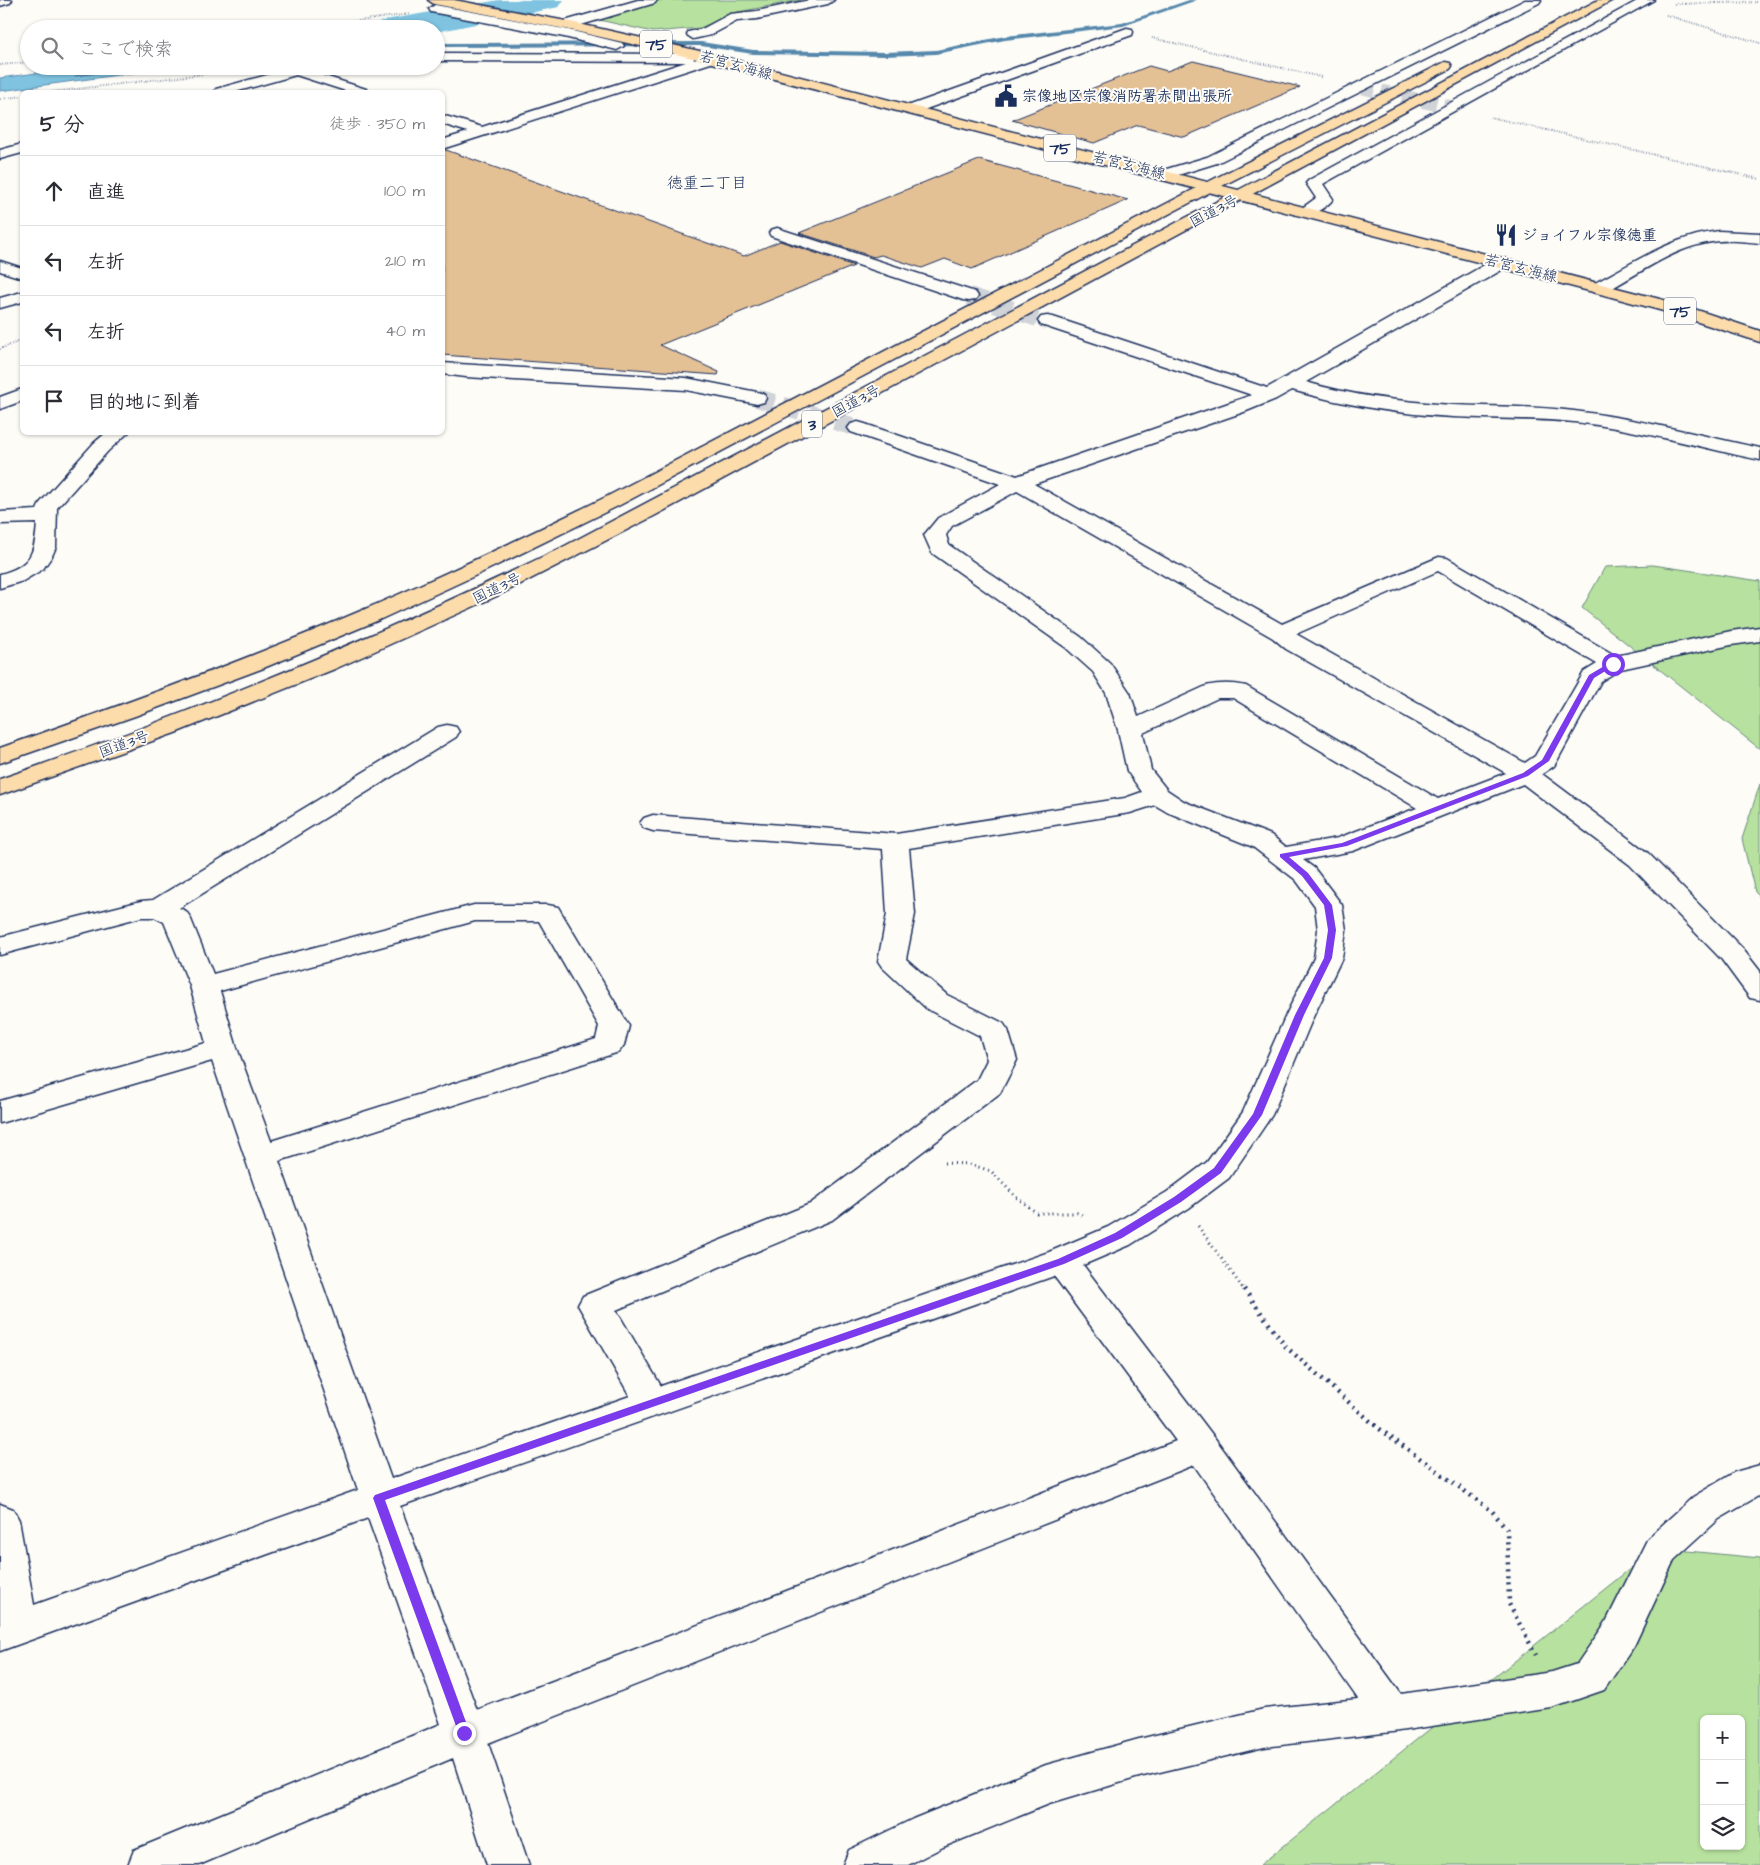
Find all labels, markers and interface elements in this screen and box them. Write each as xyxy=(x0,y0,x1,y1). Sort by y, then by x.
search box xyxy=(20,20,445,75)
road number: 75 xyxy=(640,31,672,58)
icon: search xyxy=(38,34,66,62)
text: ここで検索 xyxy=(78,36,173,63)
street label: 若宮玄海線 xyxy=(697,46,775,85)
public building icon: 宗像地区宗像消防署赤間出張所 xyxy=(993,83,1019,109)
place label: 宗像地区宗像消防署赤間出張所 xyxy=(1022,86,1232,107)
text: 5 分 xyxy=(40,110,84,139)
text: 徒歩 · 350 m xyxy=(330,113,425,135)
road number: 75 xyxy=(1044,134,1076,162)
street label: 若宮玄海線 xyxy=(1090,146,1168,185)
district label: 徳重二丁目 xyxy=(667,172,747,194)
icon: ahead xyxy=(40,177,68,205)
text: 直進 xyxy=(87,179,125,206)
text: 100 m xyxy=(384,180,425,202)
street label: 国道3号 xyxy=(1186,190,1242,233)
restaurant icon: ジョイフル宗像徳重 xyxy=(1493,222,1519,248)
place label: ジョイフル宗像徳重 xyxy=(1522,225,1657,246)
icon: left xyxy=(40,247,68,275)
text: 左折 xyxy=(87,249,125,276)
street label: 若宮玄海線 xyxy=(1482,249,1560,288)
text: 210 m xyxy=(385,250,425,272)
road number: 75 xyxy=(1664,298,1696,324)
icon: left xyxy=(40,317,68,345)
text: 左折 xyxy=(87,319,125,346)
text: 40 m xyxy=(385,320,425,342)
street label: 国道3号 xyxy=(828,380,884,423)
icon: arrive xyxy=(40,387,68,415)
text: 目的地に到着 xyxy=(87,389,201,416)
road number: 3 xyxy=(802,410,822,438)
street label: 国道3号 xyxy=(469,567,525,609)
route start xyxy=(1602,653,1625,676)
street label: 国道3号 xyxy=(96,726,152,763)
map controls xyxy=(1700,1715,1745,1850)
button: + xyxy=(1700,1715,1745,1760)
route end xyxy=(453,1722,476,1745)
button: − xyxy=(1700,1760,1745,1805)
button: layers xyxy=(1700,1805,1745,1850)

